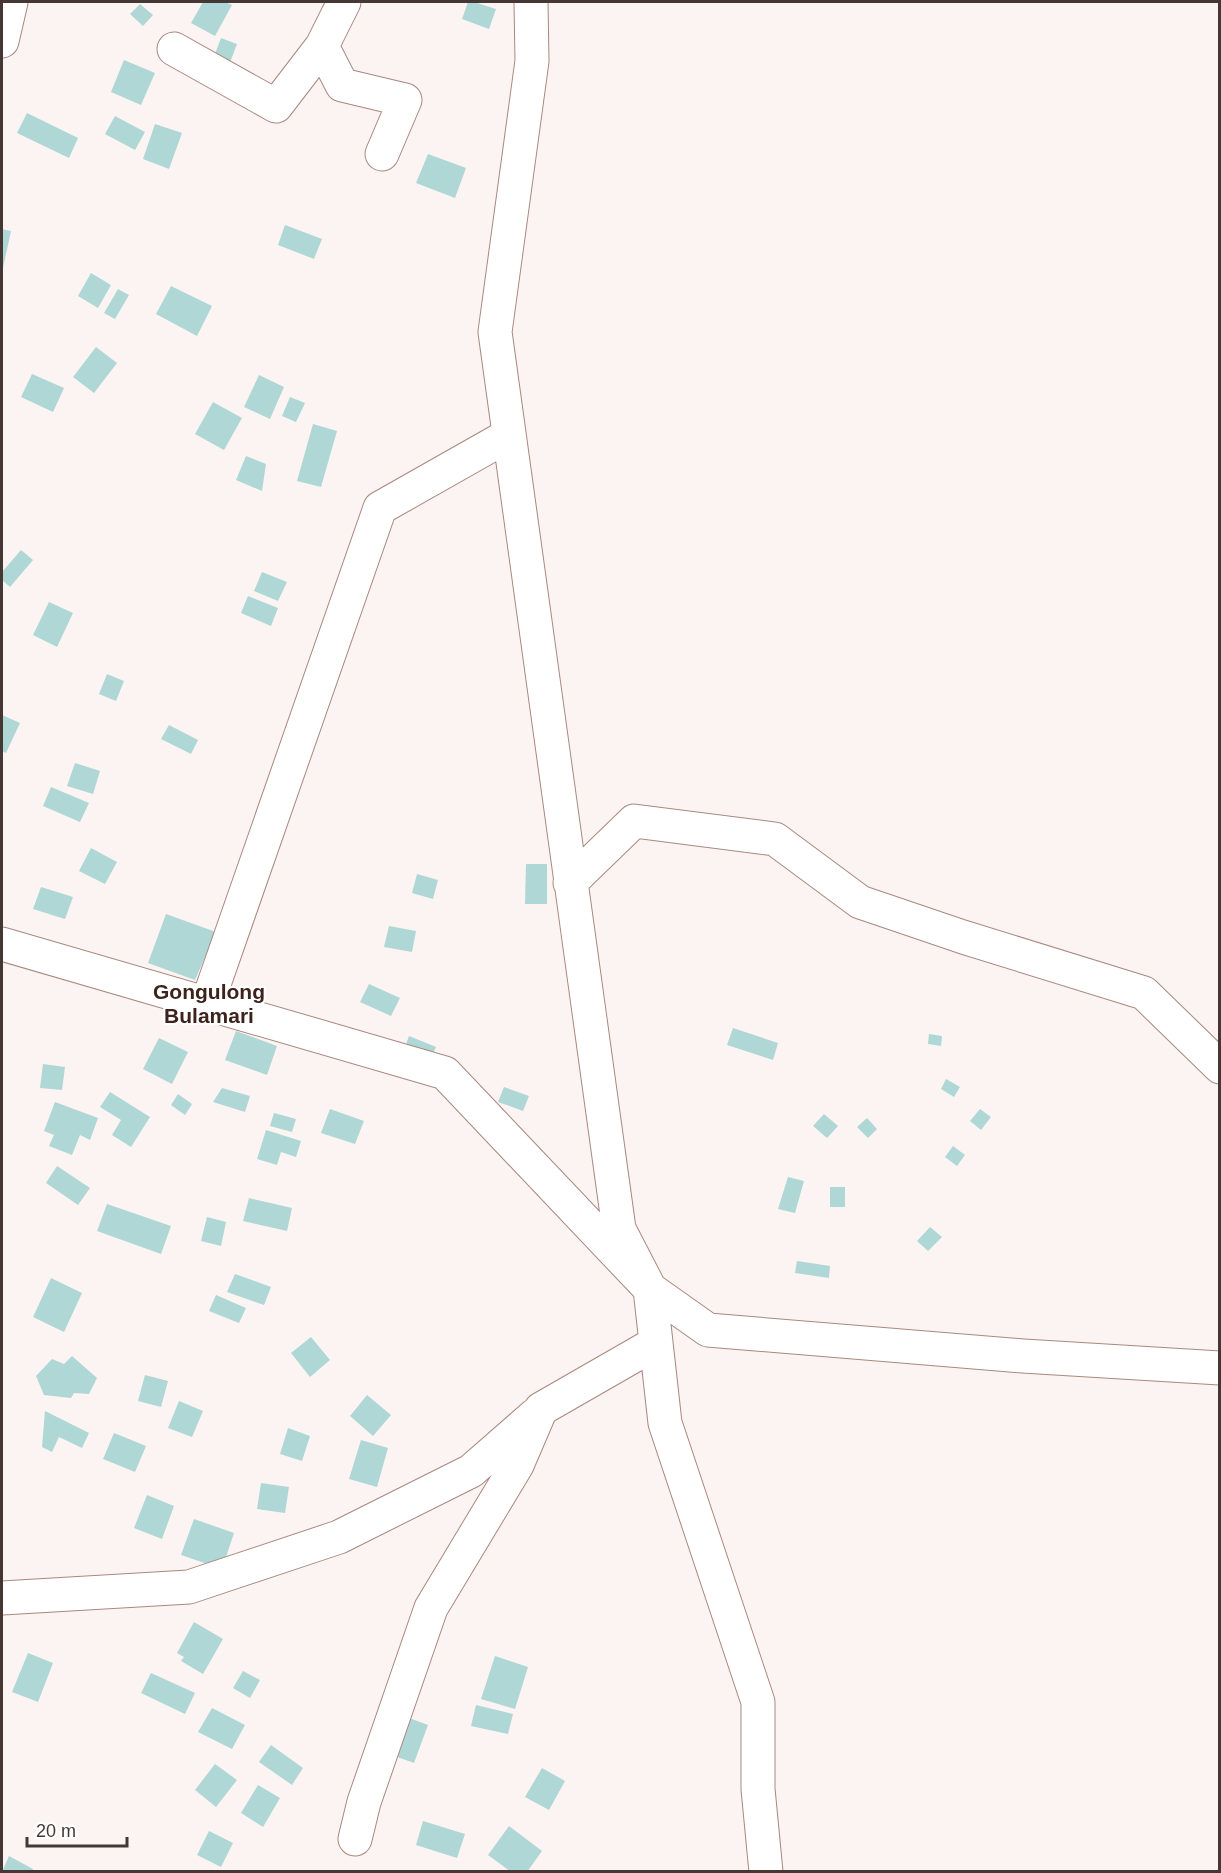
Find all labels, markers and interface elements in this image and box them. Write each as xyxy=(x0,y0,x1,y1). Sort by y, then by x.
district label: Gongulong Bulamari xyxy=(153,980,265,1027)
scale bar xyxy=(27,1810,128,1848)
text: 20 m xyxy=(36,1821,76,1841)

